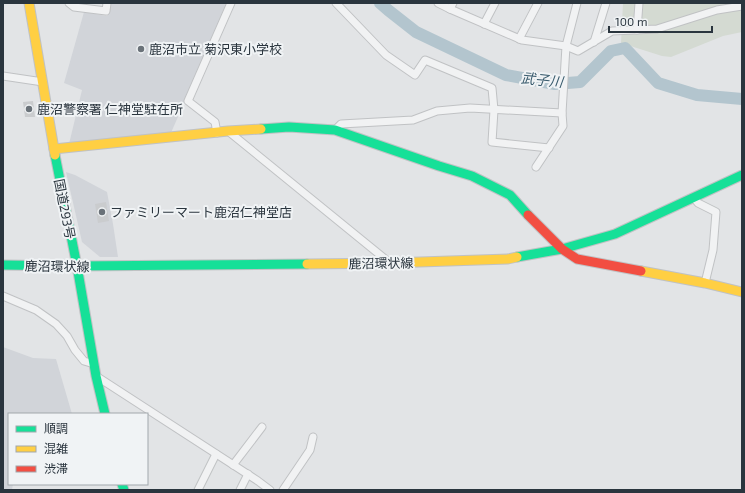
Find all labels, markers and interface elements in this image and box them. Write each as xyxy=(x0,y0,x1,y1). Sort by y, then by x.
scale bar xyxy=(609,8,712,34)
text: 100 m xyxy=(615,14,647,28)
place label: 鹿沼市立 菊沢東小学校 xyxy=(149,41,282,57)
marker: 鹿沼市立 菊沢東小学校 xyxy=(136,44,146,54)
water label: 武子川 xyxy=(520,69,566,90)
place label: 鹿沼警察署 仁神堂駐在所 xyxy=(37,101,183,117)
marker: 鹿沼警察署 仁神堂駐在所 xyxy=(24,104,34,114)
street label: 国道293号 xyxy=(51,178,79,240)
place label: ファミリーマート鹿沼仁神堂店 xyxy=(110,204,292,220)
marker: ファミリーマート鹿沼仁神堂店 xyxy=(97,207,107,217)
street label: 鹿沼環状線 xyxy=(348,254,414,272)
street label: 鹿沼環状線 xyxy=(24,257,90,275)
legend xyxy=(8,413,148,485)
text: 順調 xyxy=(44,421,68,435)
text: 混雑 xyxy=(44,441,68,455)
text: 渋滞 xyxy=(44,461,68,475)

